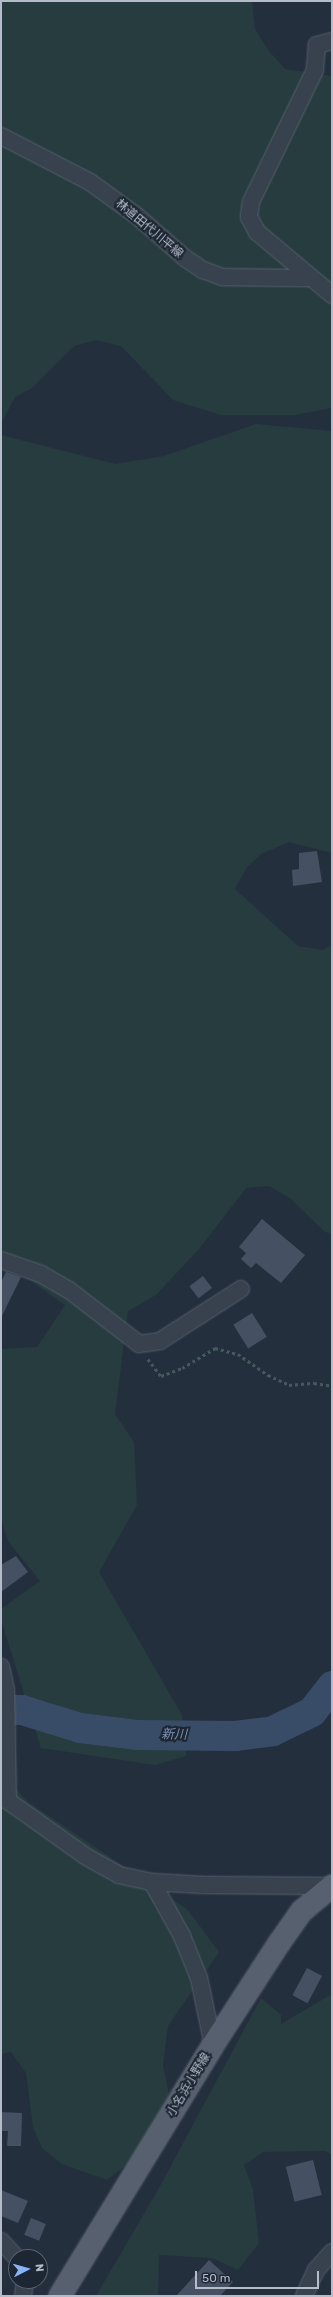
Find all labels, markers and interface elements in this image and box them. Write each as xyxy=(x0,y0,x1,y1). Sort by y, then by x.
street label: 林道田代川平線 xyxy=(112,196,186,262)
water label: 新川 xyxy=(161,1727,187,1743)
street label: 小名浜小野線 xyxy=(164,2050,214,2120)
north arrow xyxy=(8,2249,48,2289)
text: N xyxy=(33,2263,46,2272)
scale bar xyxy=(197,2263,321,2289)
text: 50 m xyxy=(202,2271,230,2285)

